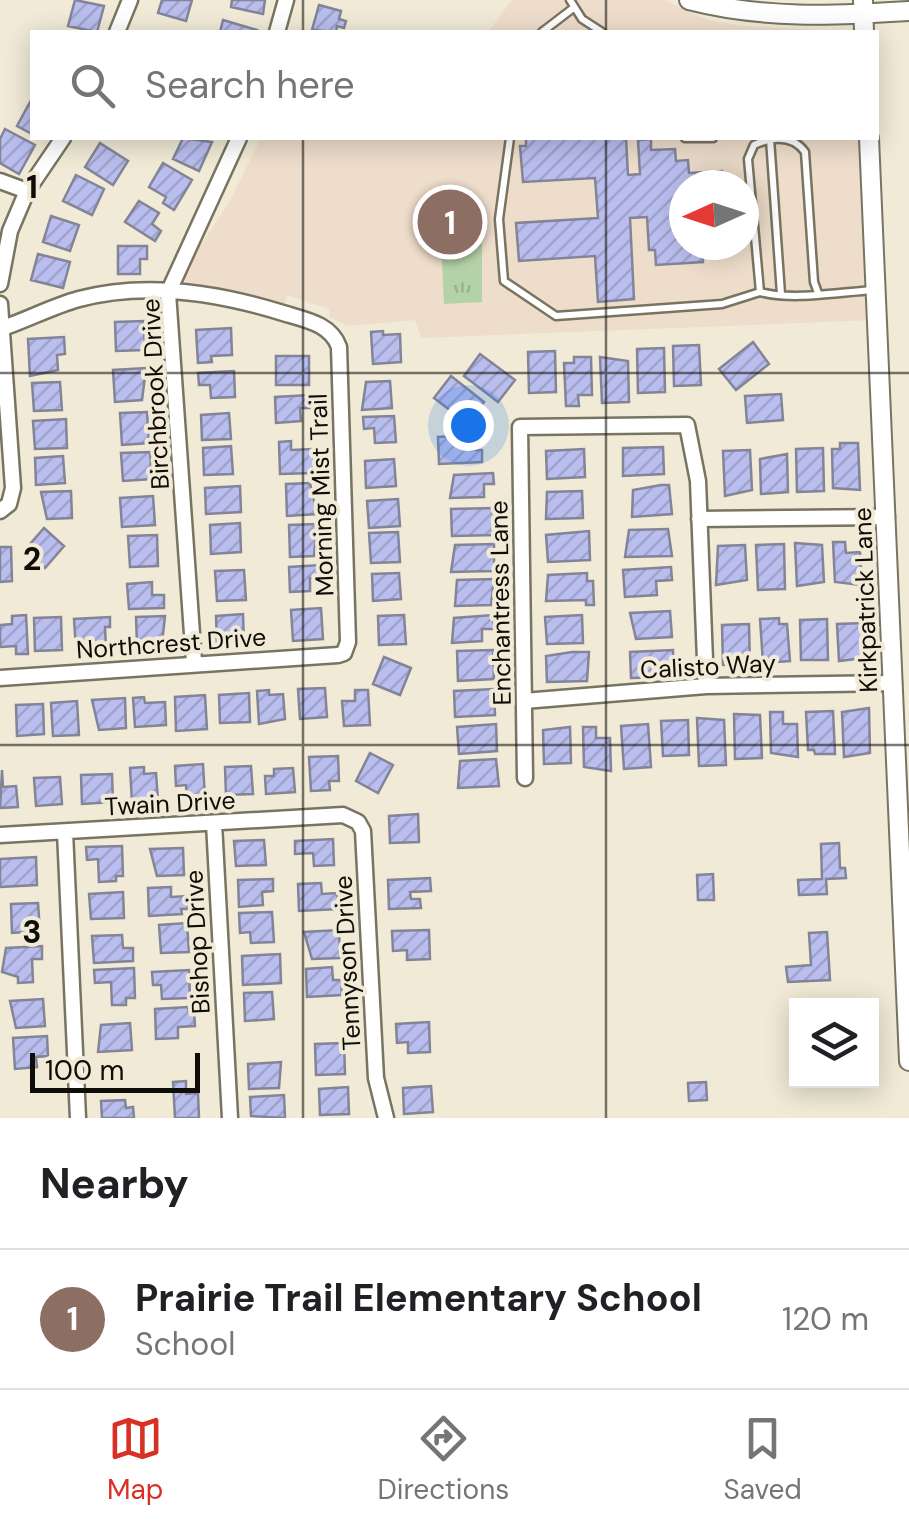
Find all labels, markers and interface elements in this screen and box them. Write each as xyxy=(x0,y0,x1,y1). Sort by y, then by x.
search box xyxy=(30,30,879,140)
icon: search xyxy=(65,58,120,113)
text: Search here xyxy=(145,60,355,110)
text: 1 xyxy=(26,166,38,208)
north arrow xyxy=(669,170,759,260)
pin: 1 xyxy=(418,184,482,260)
street label: Birchbrook Drive xyxy=(134,298,177,490)
street label: Morning Mist Trail xyxy=(301,393,342,597)
your location xyxy=(443,400,494,451)
street label: Enchantress Lane xyxy=(482,500,519,706)
street label: Kirkpatrick Lane xyxy=(846,507,885,693)
text: 2 xyxy=(23,538,41,580)
street label: Northcrest Drive xyxy=(75,620,267,667)
street label: Calisto Way xyxy=(639,646,777,687)
street label: Twain Drive xyxy=(104,784,236,823)
street label: Bishop Drive xyxy=(177,869,218,1015)
street label: Tennyson Drive xyxy=(326,875,369,1051)
text: 3 xyxy=(22,911,42,953)
map controls xyxy=(789,998,879,1088)
button: layers xyxy=(789,998,879,1088)
scale bar xyxy=(30,1048,200,1092)
text: 100 m xyxy=(45,1052,124,1089)
text: Nearby xyxy=(40,1156,189,1211)
text: Prairie Trail Elementary School xyxy=(135,1273,702,1323)
text: 1 xyxy=(67,1298,78,1340)
text: 120 m xyxy=(782,1298,869,1340)
text: School xyxy=(135,1323,235,1365)
tab: Map xyxy=(107,1411,163,1508)
tab: Directions xyxy=(378,1411,509,1508)
tab: Saved xyxy=(723,1411,802,1508)

